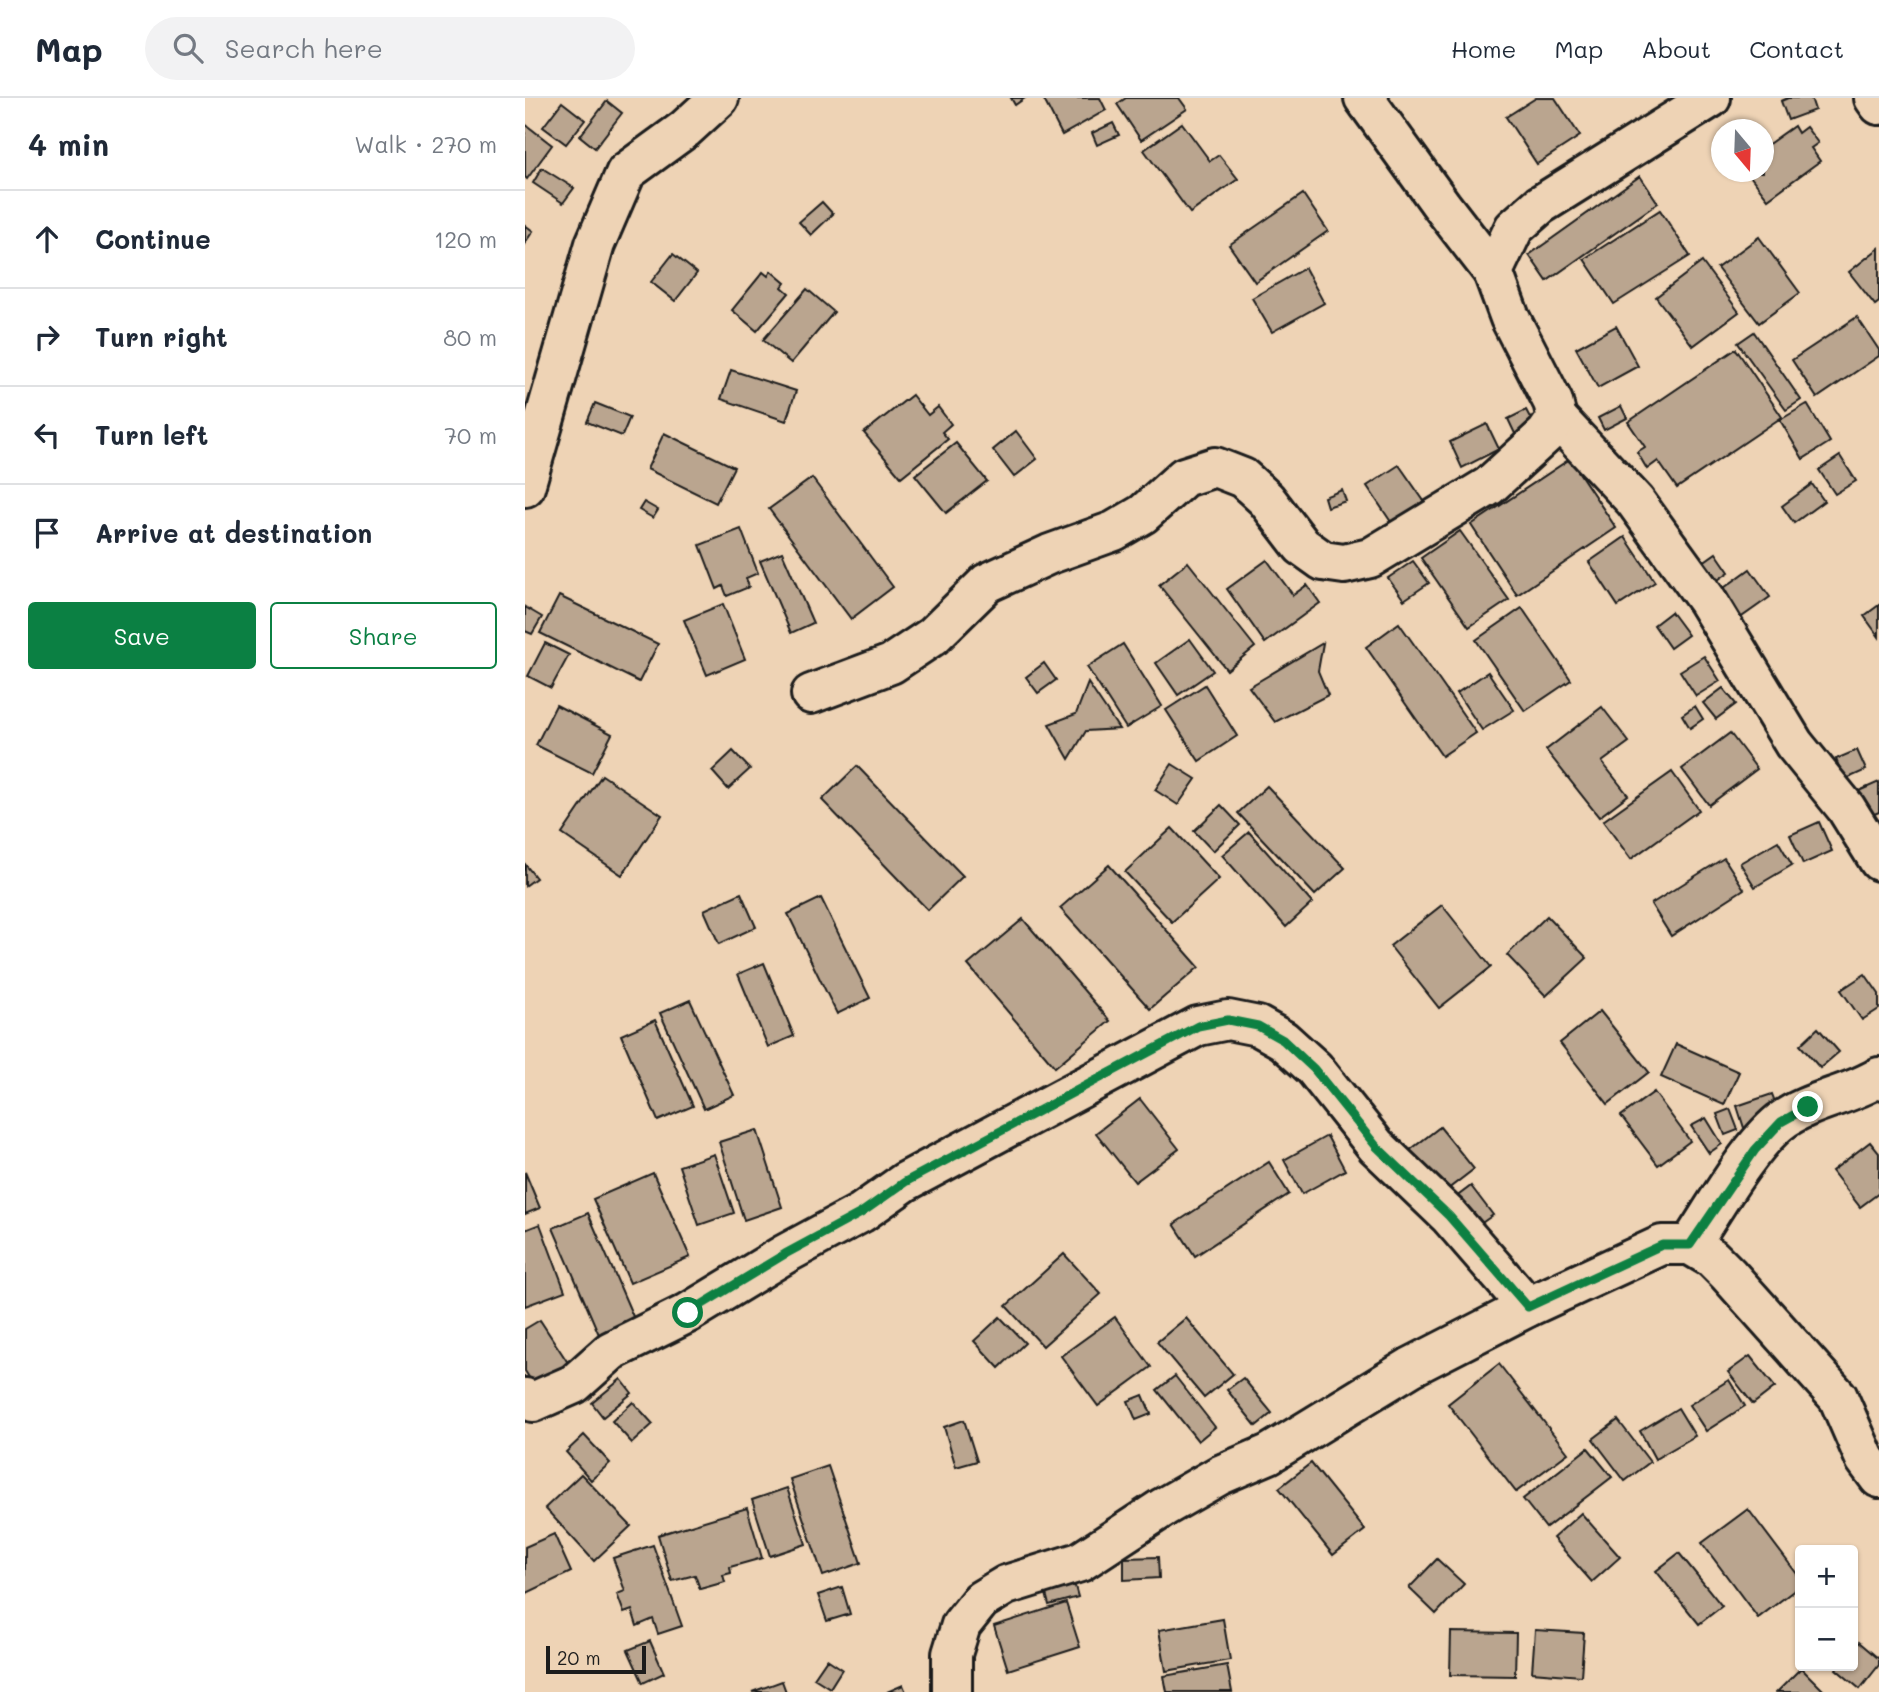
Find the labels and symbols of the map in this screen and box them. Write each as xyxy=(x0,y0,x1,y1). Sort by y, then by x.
north arrow xyxy=(1711,119,1774,182)
route end xyxy=(1792,1091,1823,1122)
route start xyxy=(672,1297,703,1328)
scale bar xyxy=(546,1643,646,1675)

